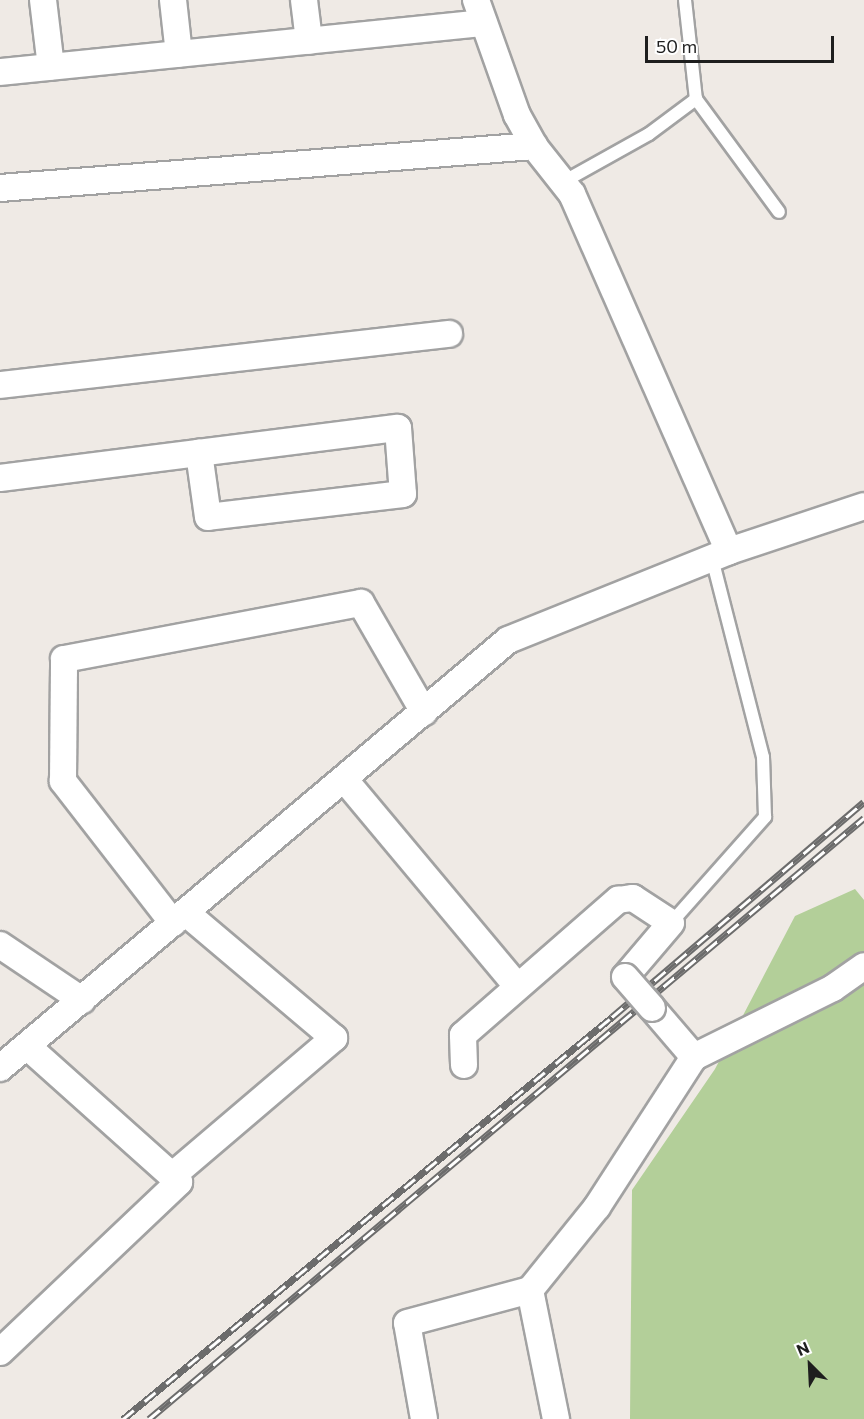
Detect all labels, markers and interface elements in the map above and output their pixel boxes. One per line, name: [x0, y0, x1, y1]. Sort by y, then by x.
scale bar: [648, 24, 837, 62]
text: 50 m: [656, 35, 697, 57]
north arrow: [780, 1335, 840, 1395]
text: N: [793, 1337, 812, 1359]

